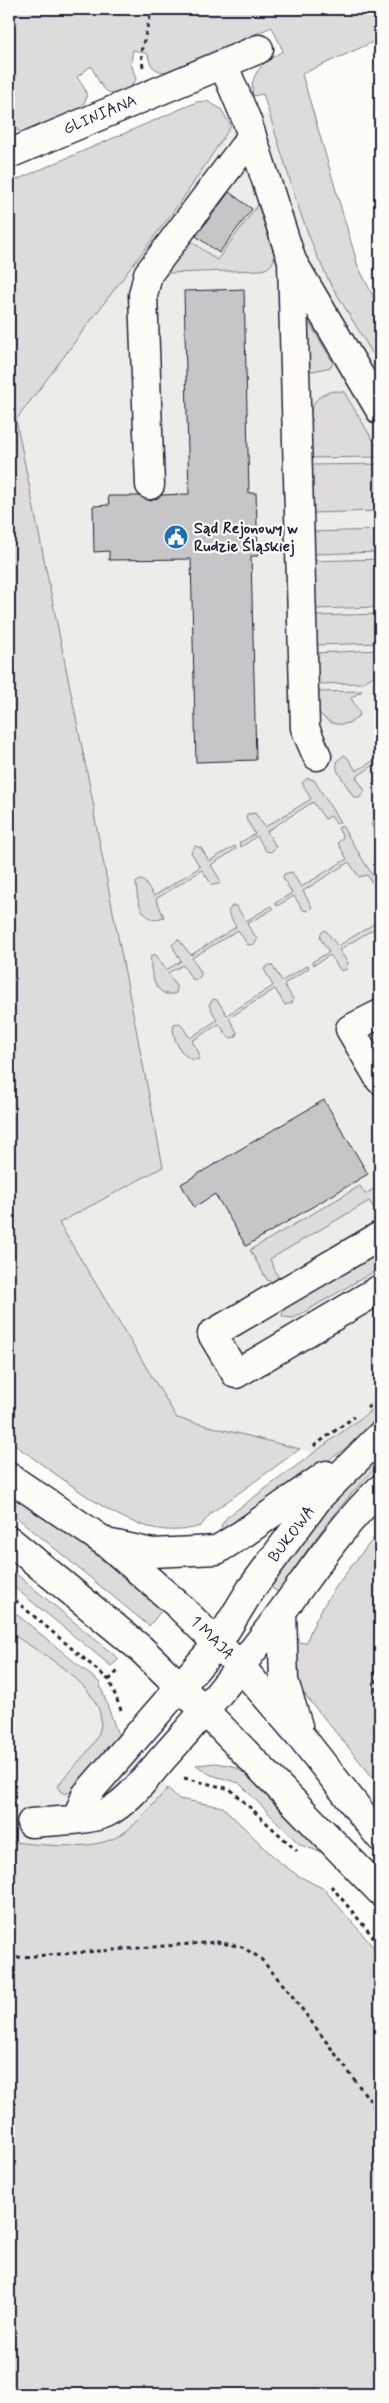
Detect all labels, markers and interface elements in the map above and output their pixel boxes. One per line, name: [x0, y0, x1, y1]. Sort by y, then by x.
street label: GLINIANA: [60, 90, 140, 140]
place label: Sąd Rejonowy w Rudzie Śląskiej: [194, 518, 298, 557]
public building icon: Sąd Rejonowy w Rudzie Śląskiej: [163, 524, 189, 550]
street label: BUKOWA: [264, 1501, 320, 1567]
street label: 1 MAJA: [185, 1611, 239, 1665]

